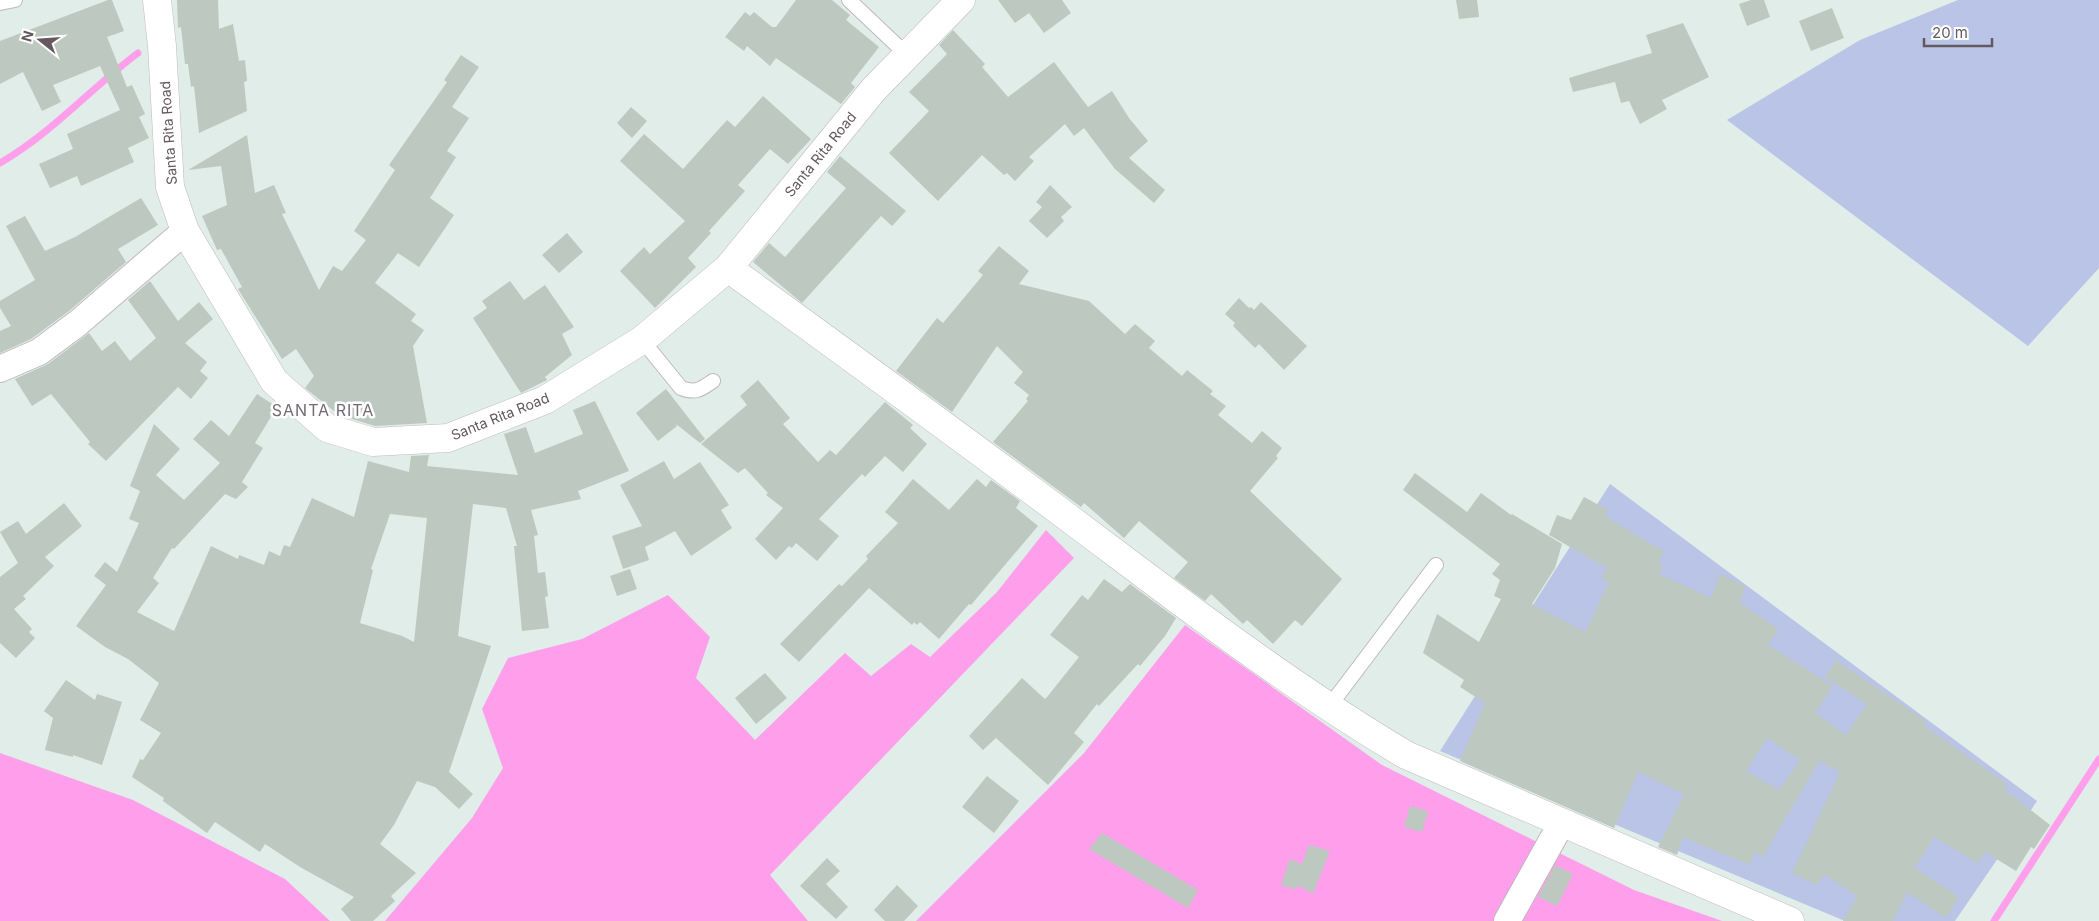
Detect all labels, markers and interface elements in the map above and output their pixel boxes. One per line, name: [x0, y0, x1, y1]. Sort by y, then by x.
north arrow: [15, 15, 65, 65]
scale bar: [1924, 15, 1992, 47]
text: 20 m: [1932, 23, 1968, 42]
text: N: [17, 28, 37, 44]
street label: Santa Rita Road: [156, 80, 180, 186]
street label: Santa Rita Road: [781, 108, 859, 200]
street label: Santa Rita Road: [449, 389, 551, 443]
district label: SANTA RITA: [272, 400, 374, 420]

